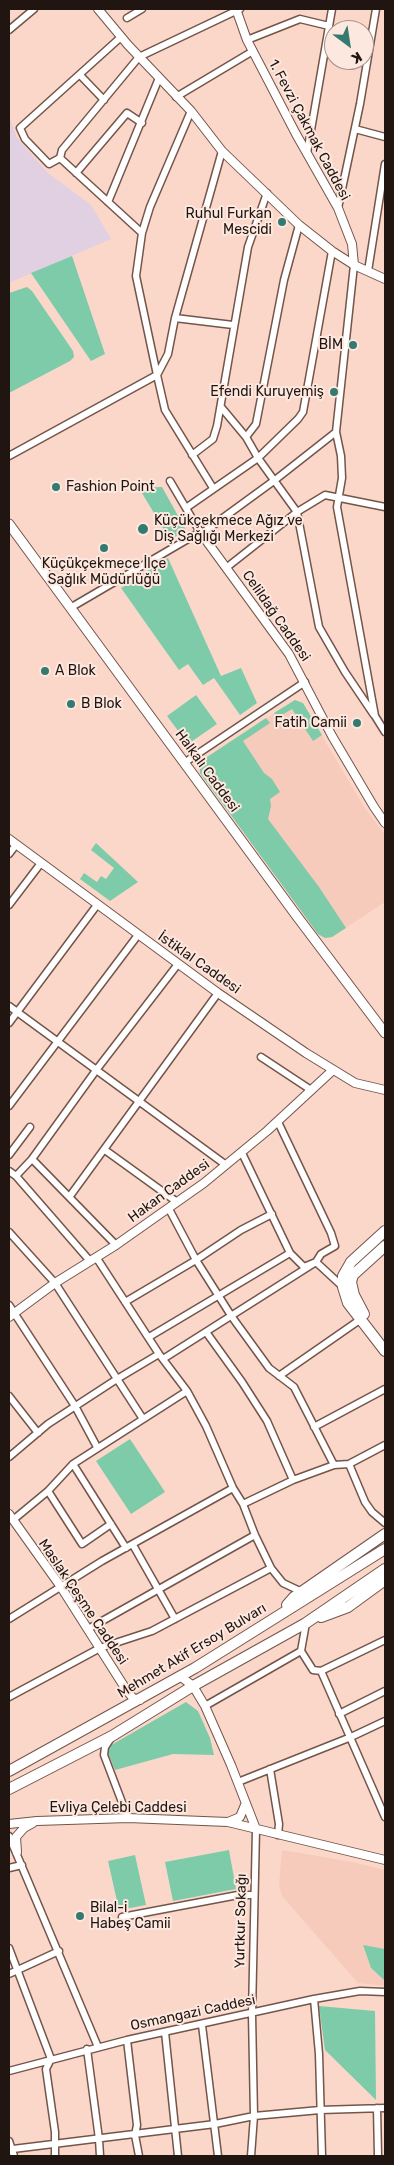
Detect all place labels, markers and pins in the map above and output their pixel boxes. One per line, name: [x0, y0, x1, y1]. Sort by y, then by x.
place label: Ruhul Furkan Mescidi: [186, 206, 272, 238]
marker: Ruhul Furkan Mescidi: [276, 216, 288, 228]
place label: BİM: [319, 337, 343, 353]
marker: BİM: [347, 339, 359, 351]
place label: Efendi Kuruyemiş: [210, 384, 324, 400]
marker: Efendi Kuruyemiş: [328, 386, 340, 398]
place label: Fashion Point: [66, 479, 155, 495]
marker: Fashion Point: [50, 481, 62, 493]
place label: Küçükçekmece Ağız ve Diş Sağlığı Merkezi: [154, 513, 303, 546]
marker: Küçükçekmece Ağız ve Diş Sağlığı Merkezi: [136, 522, 150, 536]
marker: Küçükçekmece İlçe Sağlık Müdürlüğü: [98, 542, 110, 554]
place label: Küçükçekmece İlçe Sağlık Müdürlüğü: [42, 556, 166, 588]
place label: A Blok: [55, 663, 96, 679]
marker: A Blok: [39, 665, 51, 677]
place label: B Blok: [81, 696, 122, 712]
marker: B Blok: [65, 698, 77, 710]
place label: Fatih Camii: [274, 715, 347, 731]
marker: Fatih Camii: [351, 717, 363, 729]
place label: Bilal-i Habeş Camii: [90, 1900, 171, 1932]
marker: Bilal-i Habeş Camii: [74, 1910, 86, 1922]

